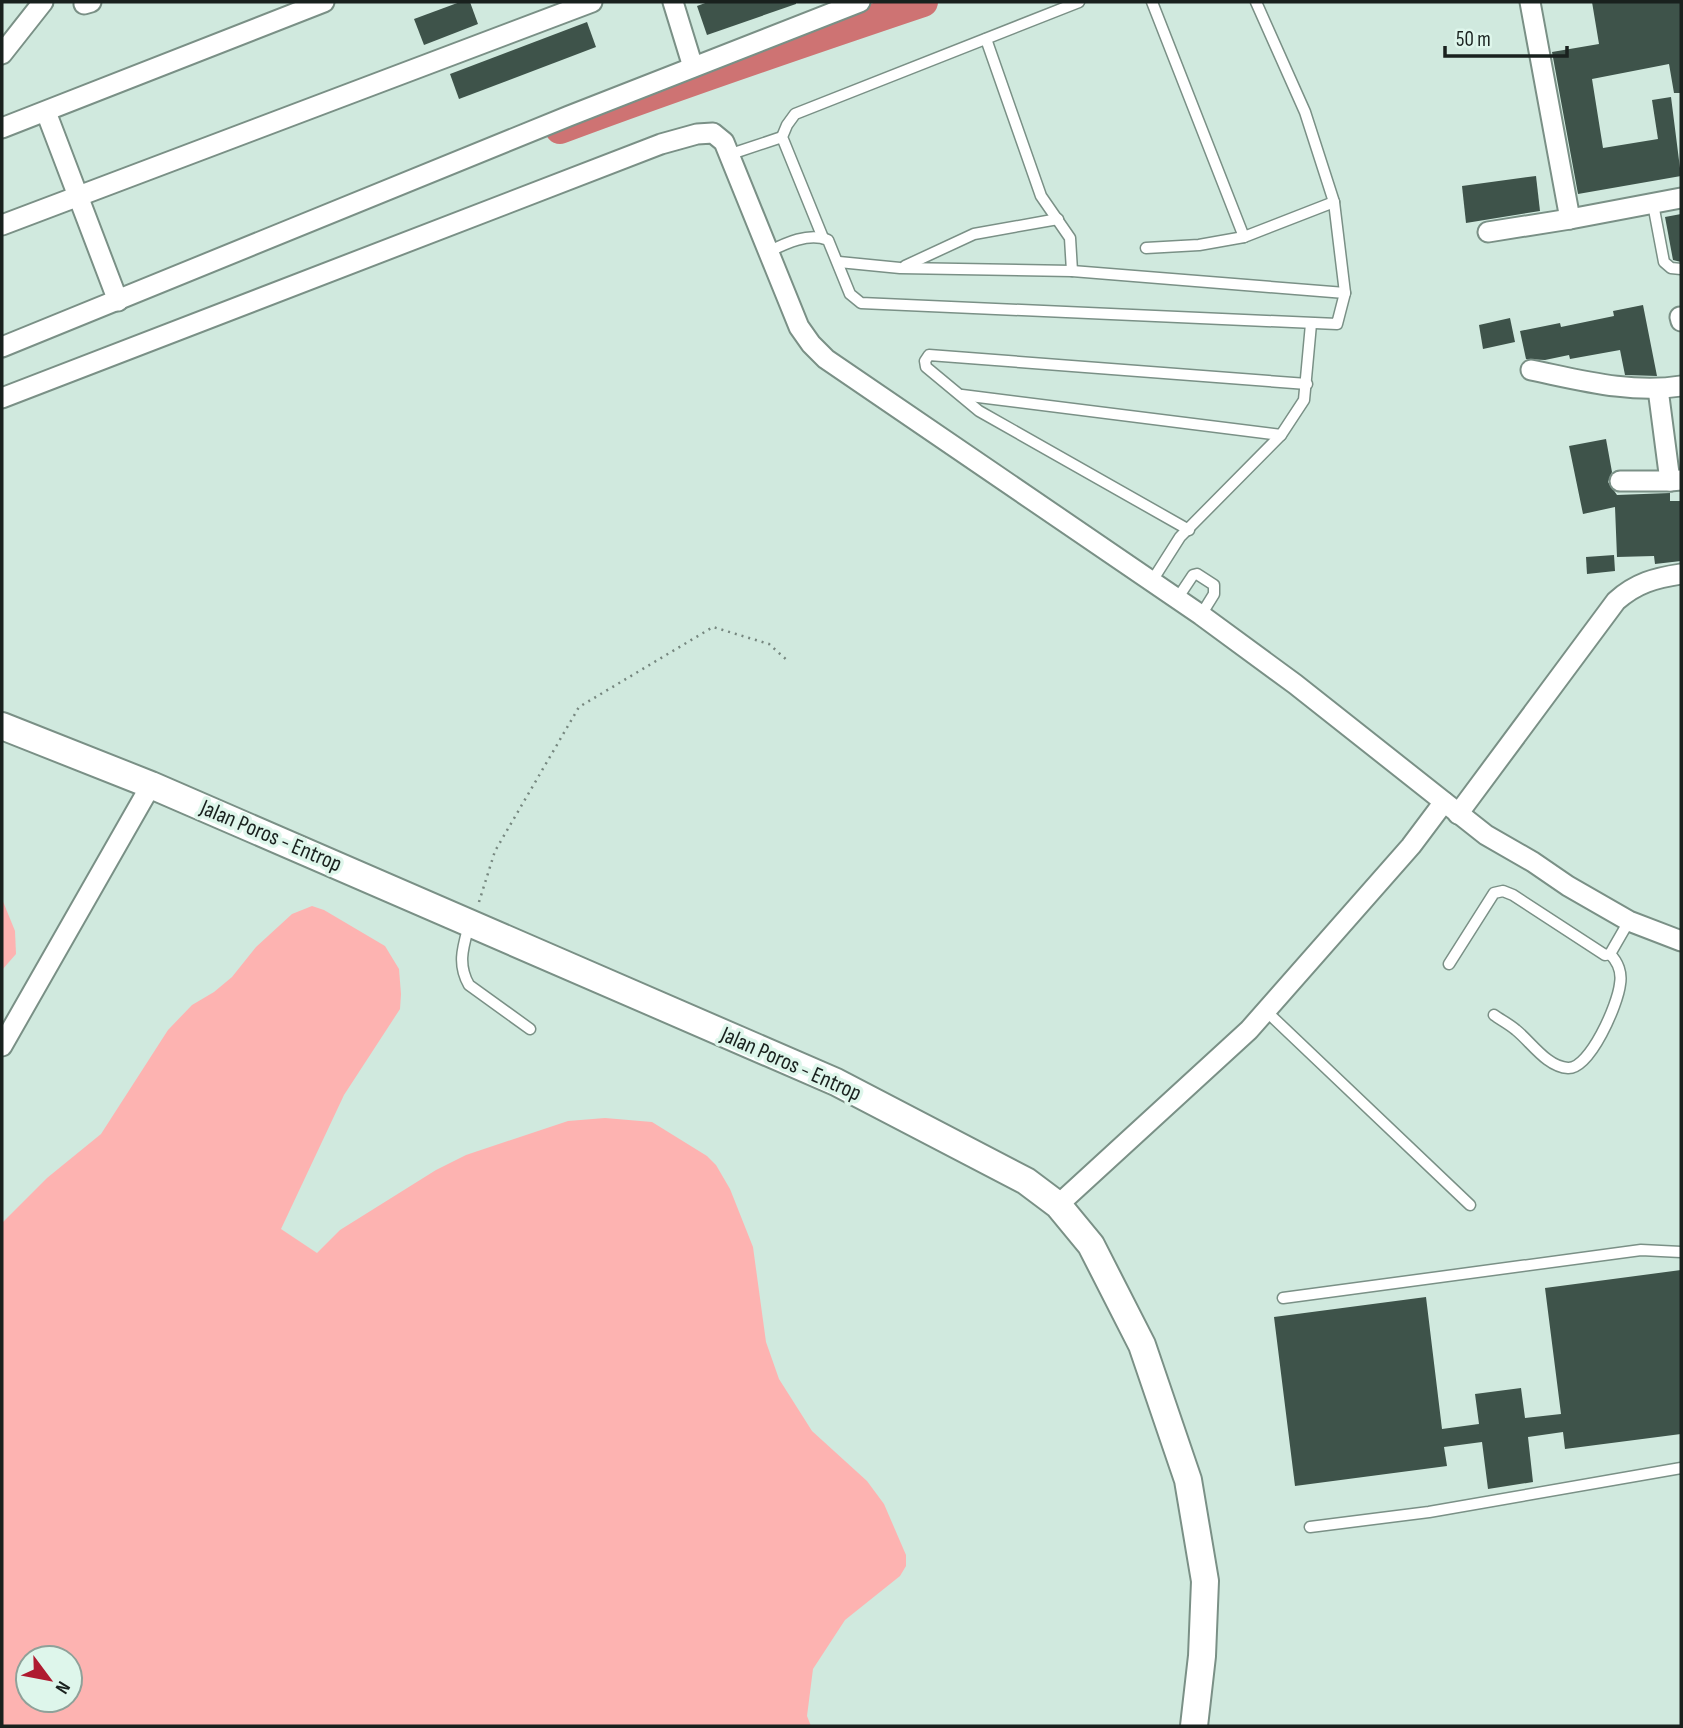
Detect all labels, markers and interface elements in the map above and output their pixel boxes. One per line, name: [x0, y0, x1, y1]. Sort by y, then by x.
scale bar: [1445, 14, 1568, 58]
text: 50 m: [1456, 27, 1491, 52]
street label: Jalan Poros - Entrop: [195, 793, 346, 878]
street label: Jalan Poros - Entrop: [715, 1020, 866, 1108]
north arrow: [14, 1644, 84, 1714]
text: N: [50, 1677, 75, 1698]

